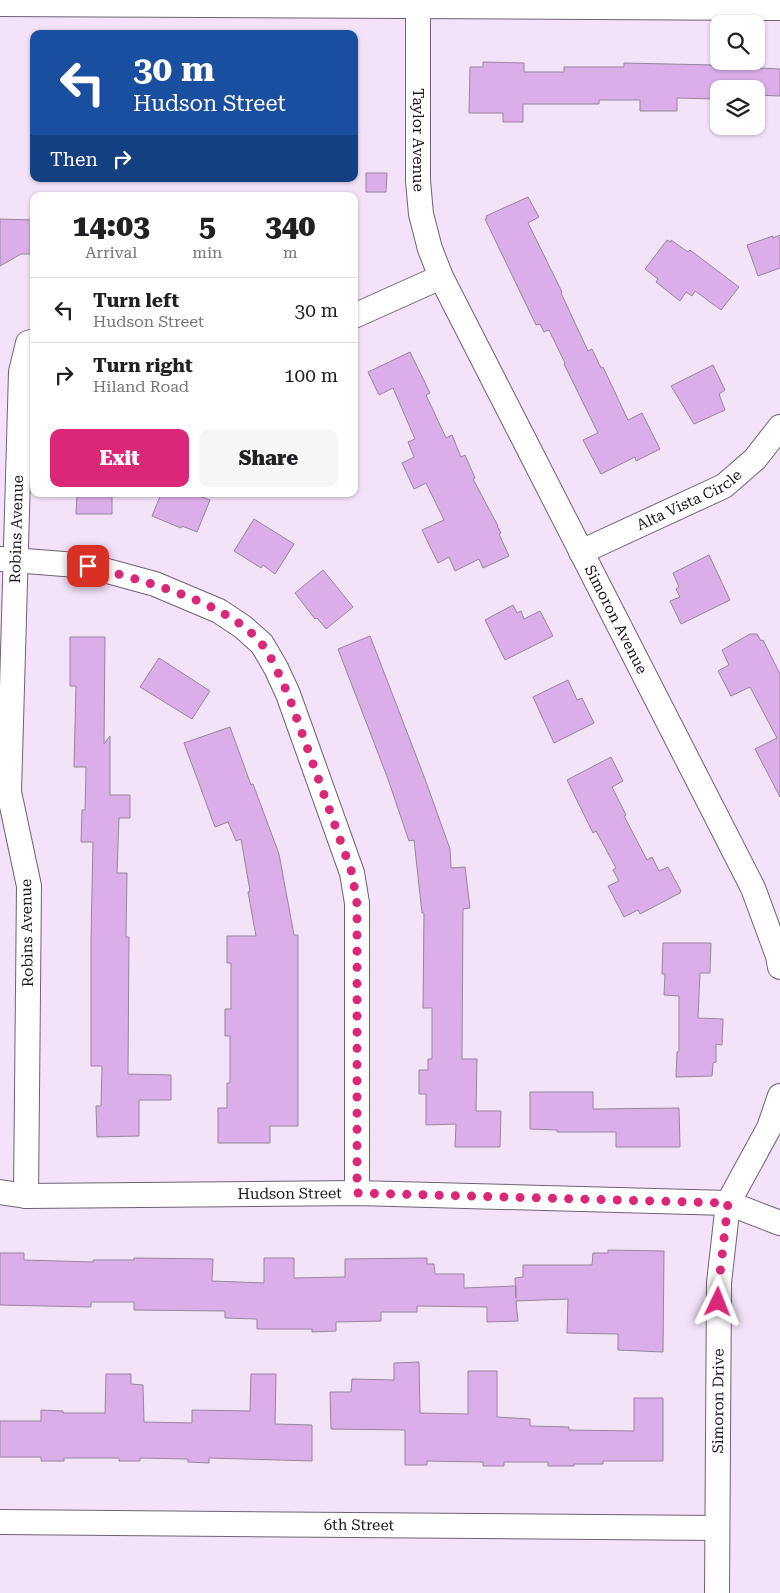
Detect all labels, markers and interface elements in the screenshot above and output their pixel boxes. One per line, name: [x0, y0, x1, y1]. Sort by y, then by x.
map controls: [710, 15, 765, 135]
button: search: [710, 15, 765, 70]
text: 30 m: [133, 49, 215, 90]
icon: left: [50, 50, 115, 115]
button: layers: [710, 80, 765, 135]
street label: Taylor Avenue: [409, 88, 428, 192]
text: Hudson Street: [133, 91, 286, 116]
icon: right: [108, 145, 136, 173]
text: Then: [50, 148, 98, 171]
text: 14:03: [73, 208, 150, 243]
text: 5: [199, 208, 216, 243]
text: 340: [265, 208, 315, 243]
text: Arrival: [85, 243, 137, 262]
text: min: [192, 243, 222, 262]
text: m: [283, 243, 297, 262]
text: Turn left: [93, 289, 179, 312]
icon: left: [50, 296, 78, 324]
text: 30 m: [295, 299, 338, 322]
text: Hudson Street: [93, 312, 204, 331]
text: Turn right: [93, 354, 193, 377]
icon: right: [50, 361, 78, 389]
text: 100 m: [284, 364, 338, 387]
text: Hiland Road: [93, 377, 189, 396]
button: Exit: [50, 429, 189, 487]
button: Share: [199, 429, 338, 487]
street label: Alta Vista Circle: [634, 466, 745, 534]
street label: Robins Avenue: [6, 475, 27, 584]
pin: [67, 545, 109, 587]
icon: arrive: [74, 552, 102, 580]
street label: Simoron Avenue: [581, 562, 651, 677]
street label: Robins Avenue: [17, 879, 37, 987]
street label: Hudson Street: [237, 1184, 342, 1203]
position arrow: [691, 1275, 743, 1327]
street label: Simoron Drive: [709, 1348, 728, 1454]
street label: 6th Street: [324, 1516, 395, 1534]

